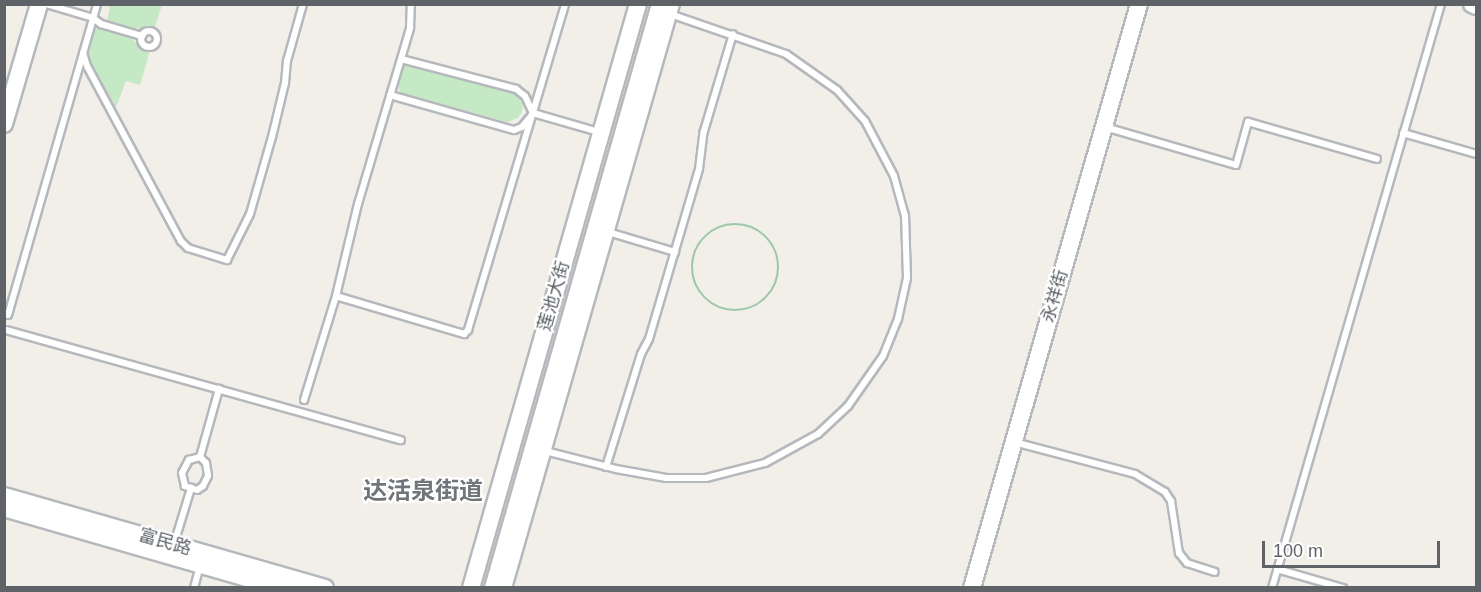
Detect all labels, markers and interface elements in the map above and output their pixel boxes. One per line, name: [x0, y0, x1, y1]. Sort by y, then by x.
street label: 莲池大街: [534, 258, 574, 334]
street label: 永祥街: [1037, 267, 1073, 325]
district label: 达活泉街道: [363, 477, 483, 505]
street label: 富民路: [136, 524, 194, 560]
scale bar: [1265, 529, 1444, 567]
text: 100 m: [1273, 541, 1323, 561]

